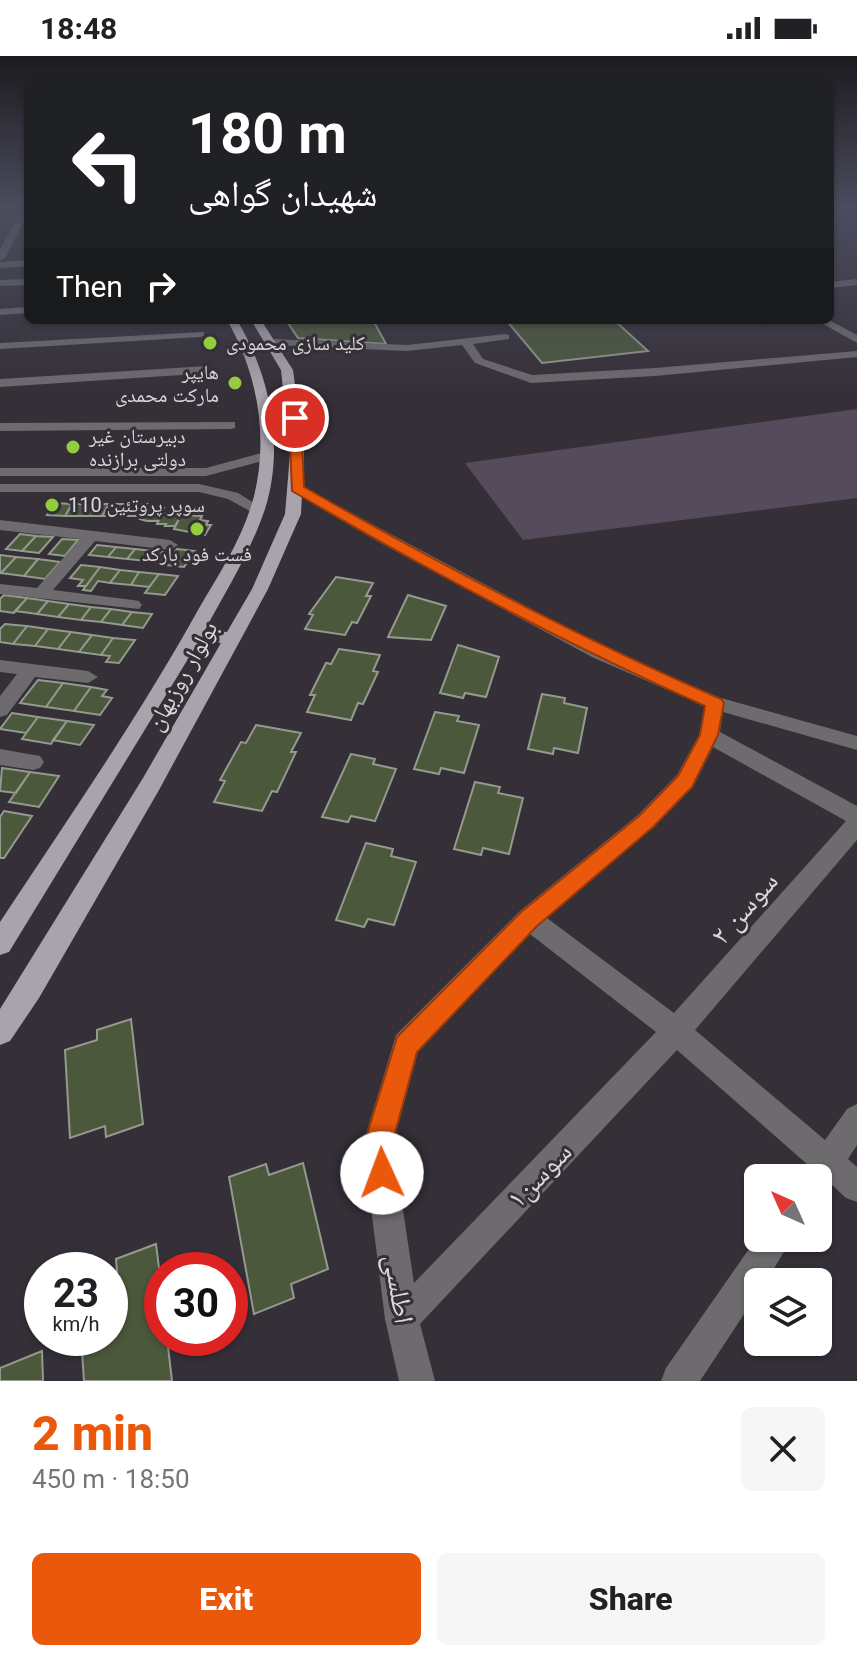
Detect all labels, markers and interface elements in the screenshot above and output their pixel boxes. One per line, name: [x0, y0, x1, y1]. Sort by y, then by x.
text: 18:48: [40, 11, 117, 46]
text: 180 m: [188, 101, 347, 167]
icon: left: [56, 112, 160, 216]
text: شهیدان گواهی: [188, 173, 377, 215]
icon: right: [139, 264, 183, 308]
text: Then: [56, 269, 123, 304]
place label: کلید سازی محمودی: [226, 331, 365, 355]
marker: کلید سازی محمودی: [201, 334, 219, 352]
place label: هایپر مارکت محمدی: [115, 360, 219, 407]
marker: هایپر مارکت محمدی: [226, 374, 244, 392]
pin: [261, 384, 329, 452]
icon: arrive: [273, 396, 317, 440]
place label: دبیرستان غیر دولتی برازنده: [88, 424, 186, 471]
marker: دبیرستان غیر دولتی برازنده: [64, 438, 82, 456]
place label: سوپر پروتئین 110: [68, 493, 205, 517]
marker: سوپر پروتئین 110: [43, 496, 61, 514]
marker: فست فود بارکد: [188, 520, 206, 538]
place label: فست فود بارکد: [142, 542, 252, 566]
street label: بولوار روزبهان: [140, 616, 224, 736]
street label: سوسن ۲: [703, 865, 785, 952]
position arrow: [340, 1131, 424, 1215]
street label: سوسن۱: [500, 1135, 579, 1216]
north arrow: [744, 1164, 832, 1252]
map controls: [744, 1164, 832, 1356]
speed limit sign: 30: [144, 1252, 248, 1356]
street label: اطلسی: [376, 1252, 421, 1326]
button: layers: [744, 1268, 832, 1356]
text: 23: [53, 1270, 99, 1317]
text: km/h: [53, 1312, 99, 1336]
text: 2 min: [32, 1405, 153, 1462]
button: close: [741, 1407, 825, 1491]
text: 450 m · 18:50: [32, 1464, 190, 1494]
button: Exit: [32, 1553, 421, 1645]
button: Share: [437, 1553, 825, 1645]

